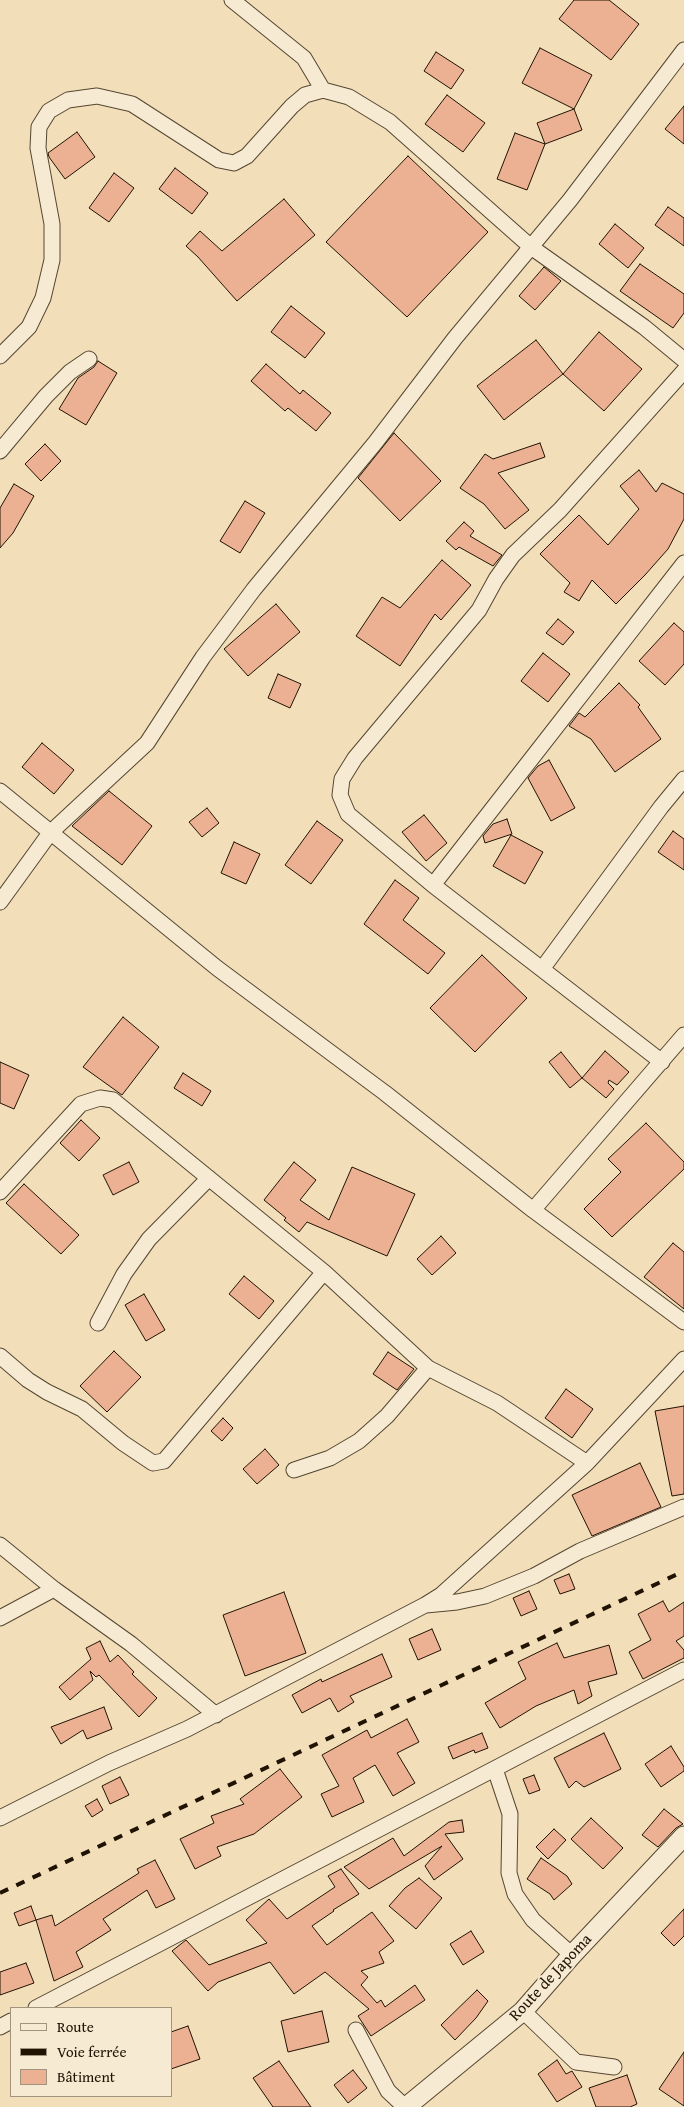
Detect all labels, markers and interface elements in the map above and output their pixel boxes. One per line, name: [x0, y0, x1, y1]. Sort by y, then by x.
street label: Route de Japoma: [506, 1930, 596, 2026]
legend: [10, 2007, 172, 2097]
text: Route: [57, 2016, 94, 2037]
text: Voie ferrée: [57, 2041, 126, 2062]
text: Bâtiment: [57, 2066, 115, 2087]

